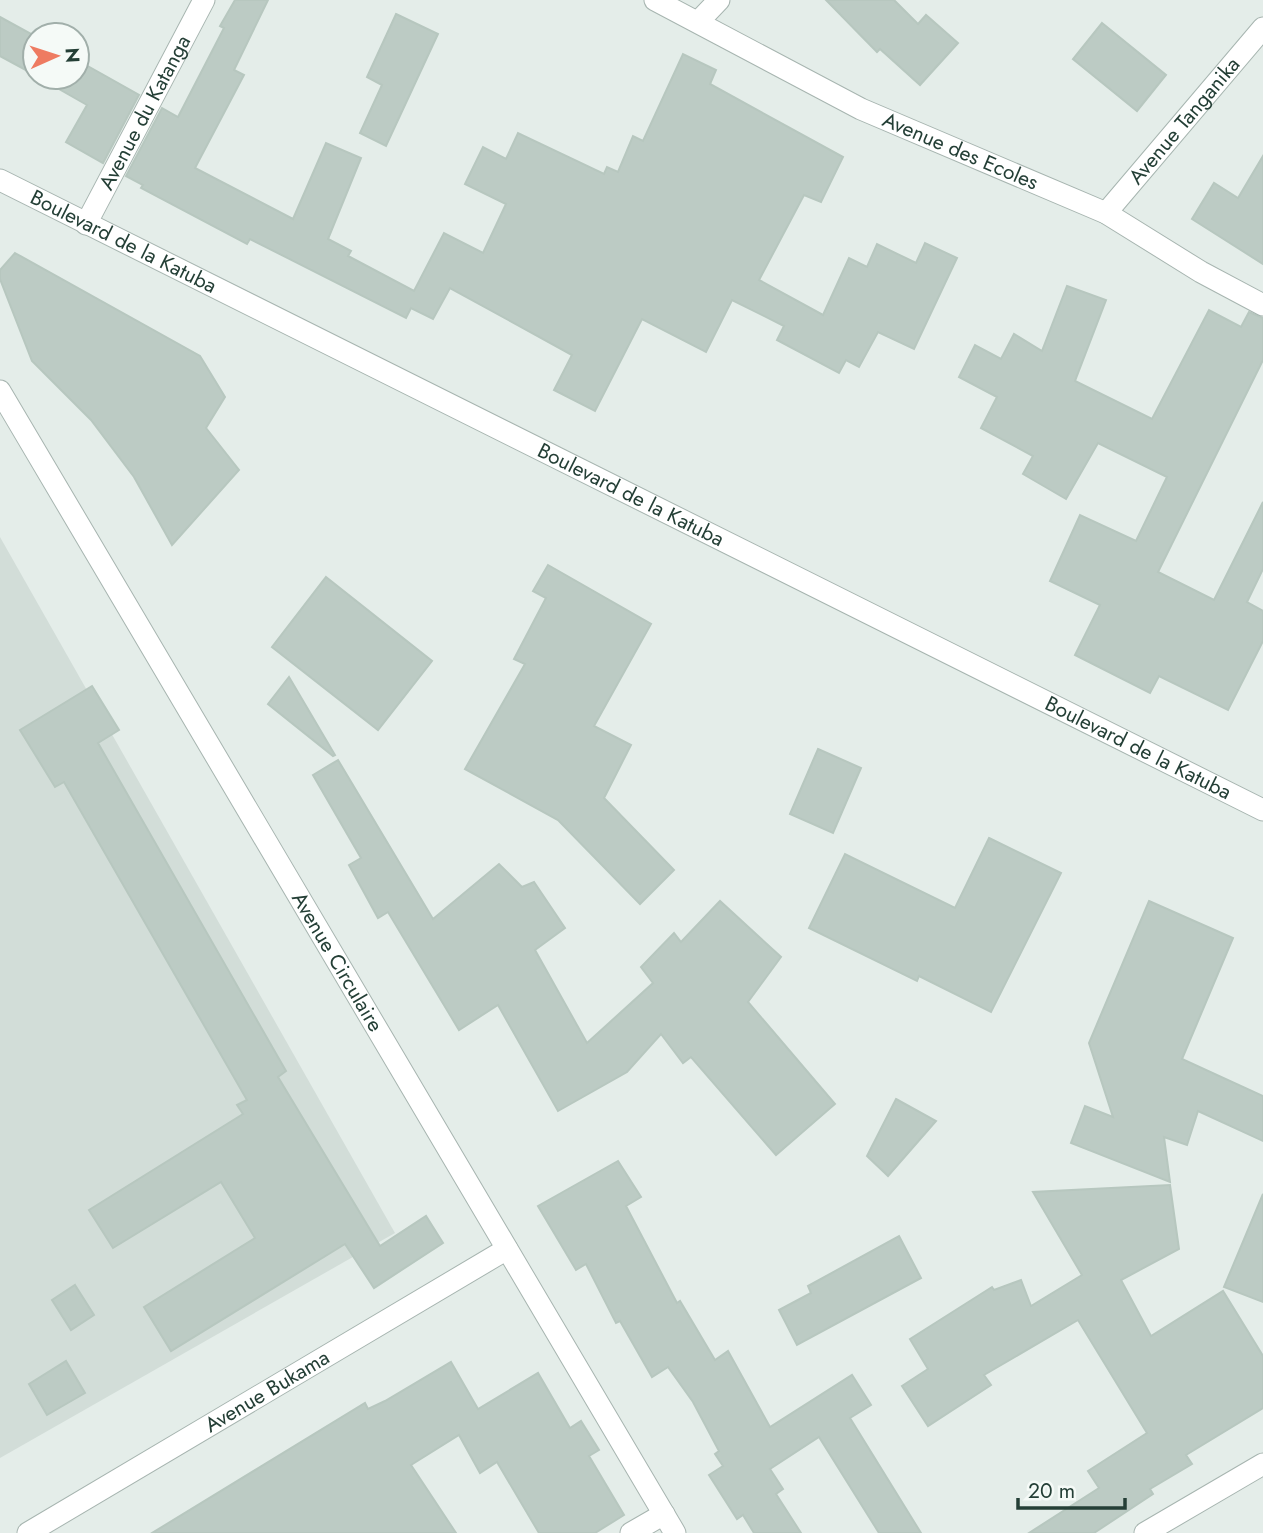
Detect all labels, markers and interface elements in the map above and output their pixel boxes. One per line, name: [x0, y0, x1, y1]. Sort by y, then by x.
north arrow: [21, 21, 91, 91]
street label: Avenue du Katanga: [92, 30, 198, 195]
text: N: [59, 47, 86, 63]
street label: Avenue Tanganika: [1122, 51, 1247, 191]
street label: Avenue des Ecoles: [878, 105, 1043, 198]
street label: Boulevard de la Katuba: [25, 182, 222, 301]
street label: Boulevard de la Katuba: [532, 436, 729, 554]
street label: Boulevard de la Katuba: [1040, 689, 1237, 807]
street label: Avenue Circulaire: [284, 886, 390, 1037]
street label: Avenue Bukama: [199, 1343, 335, 1440]
scale bar: [1018, 1466, 1125, 1510]
text: 20 m: [1028, 1476, 1075, 1506]

